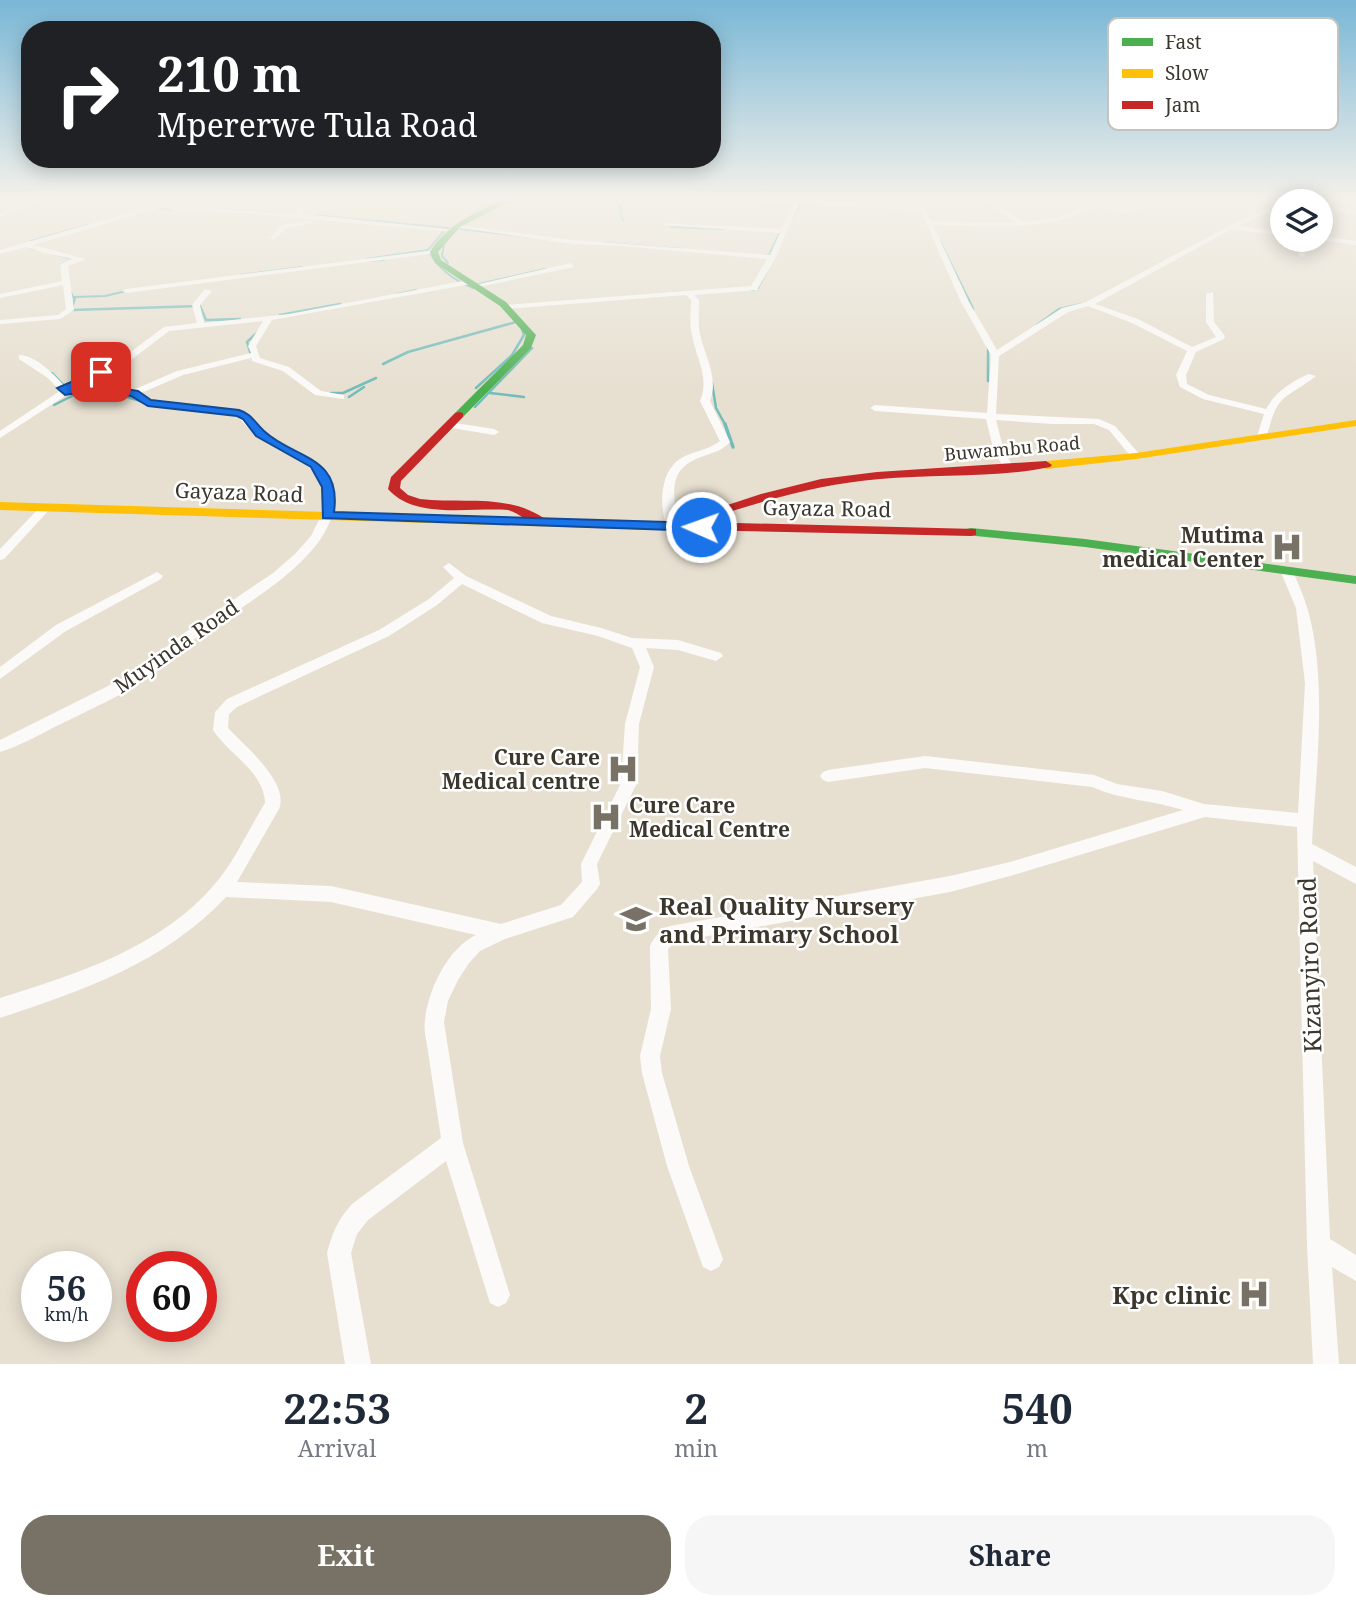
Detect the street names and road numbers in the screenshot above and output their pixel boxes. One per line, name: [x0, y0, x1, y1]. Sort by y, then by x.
street label: Buwambu Road: [943, 430, 1081, 466]
street label: Gayaza Road: [174, 476, 304, 508]
street label: Gayaza Road: [762, 493, 892, 523]
street label: Muyinda Road: [108, 593, 244, 699]
street label: Kizanyiro Road: [1289, 876, 1329, 1053]

